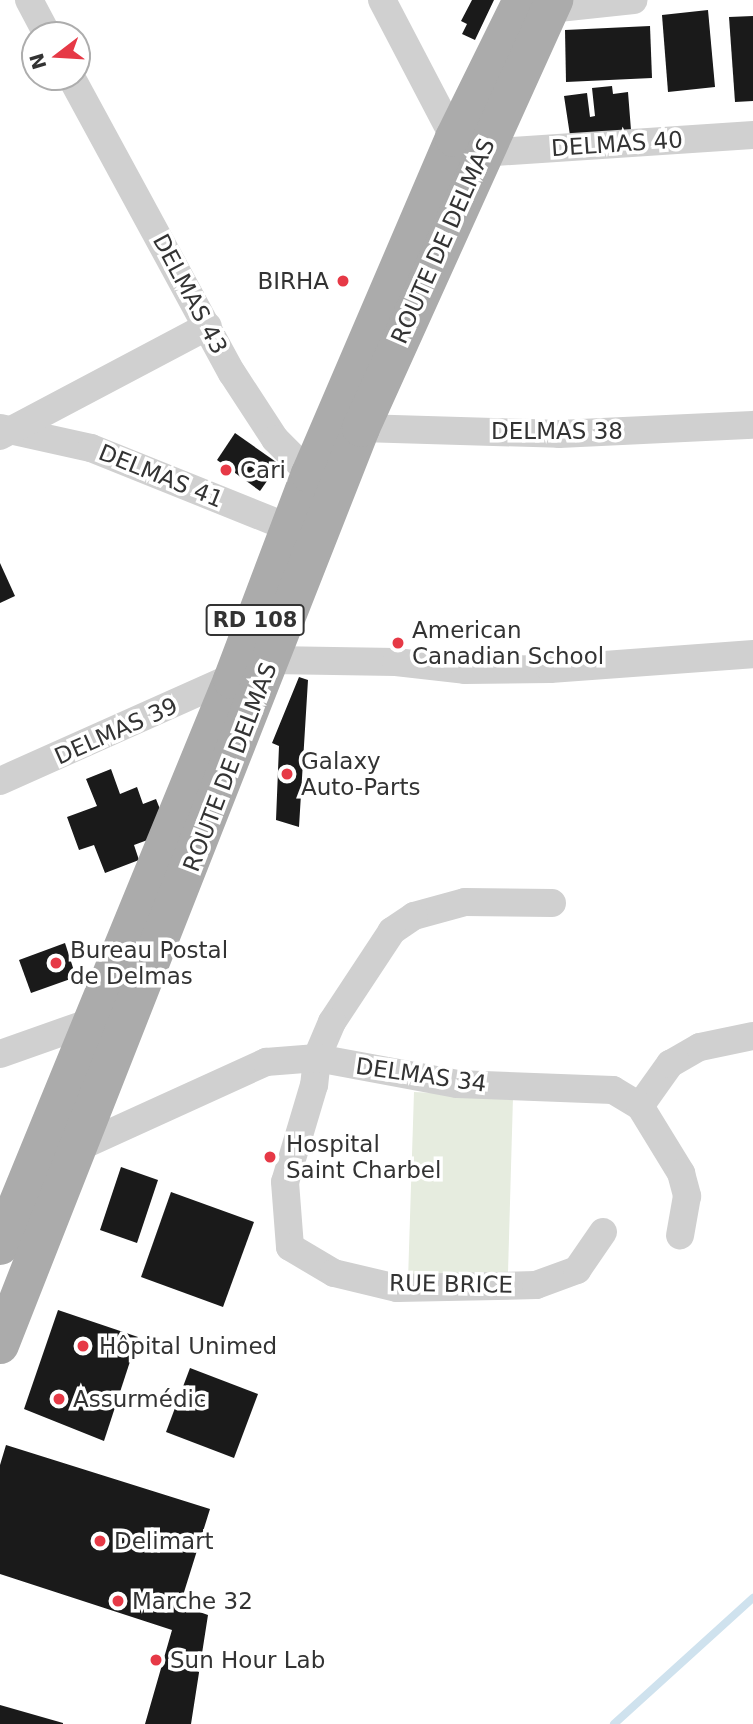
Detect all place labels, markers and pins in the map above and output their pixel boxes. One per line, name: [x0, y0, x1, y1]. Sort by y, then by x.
place label: BIRHA: [257, 267, 329, 295]
marker: BIRHA: [335, 273, 351, 289]
place label: Cari: [240, 456, 286, 484]
marker: Cari: [218, 462, 234, 478]
place label: American Canadian School: [412, 616, 604, 670]
marker: American Canadian School: [390, 635, 406, 651]
place label: Galaxy Auto-Parts: [301, 747, 421, 801]
marker: Galaxy Auto-Parts: [279, 766, 295, 782]
place label: Bureau Postal de Delmas: [70, 936, 228, 990]
marker: Bureau Postal de Delmas: [48, 955, 64, 971]
place label: Hospital Saint Charbel: [286, 1130, 441, 1184]
marker: Hospital Saint Charbel: [260, 1147, 280, 1167]
place label: Hôpital Unimed: [99, 1332, 277, 1360]
marker: Hôpital Unimed: [73, 1336, 93, 1356]
place label: Assurmédic: [73, 1385, 207, 1413]
marker: Assurmédic: [51, 1391, 67, 1407]
place label: Delimart: [114, 1527, 214, 1555]
marker: Delimart: [92, 1533, 108, 1549]
place label: Marche 32: [132, 1587, 253, 1615]
marker: Marche 32: [110, 1593, 126, 1609]
place label: Sun Hour Lab: [170, 1646, 325, 1674]
marker: Sun Hour Lab: [148, 1652, 164, 1668]

